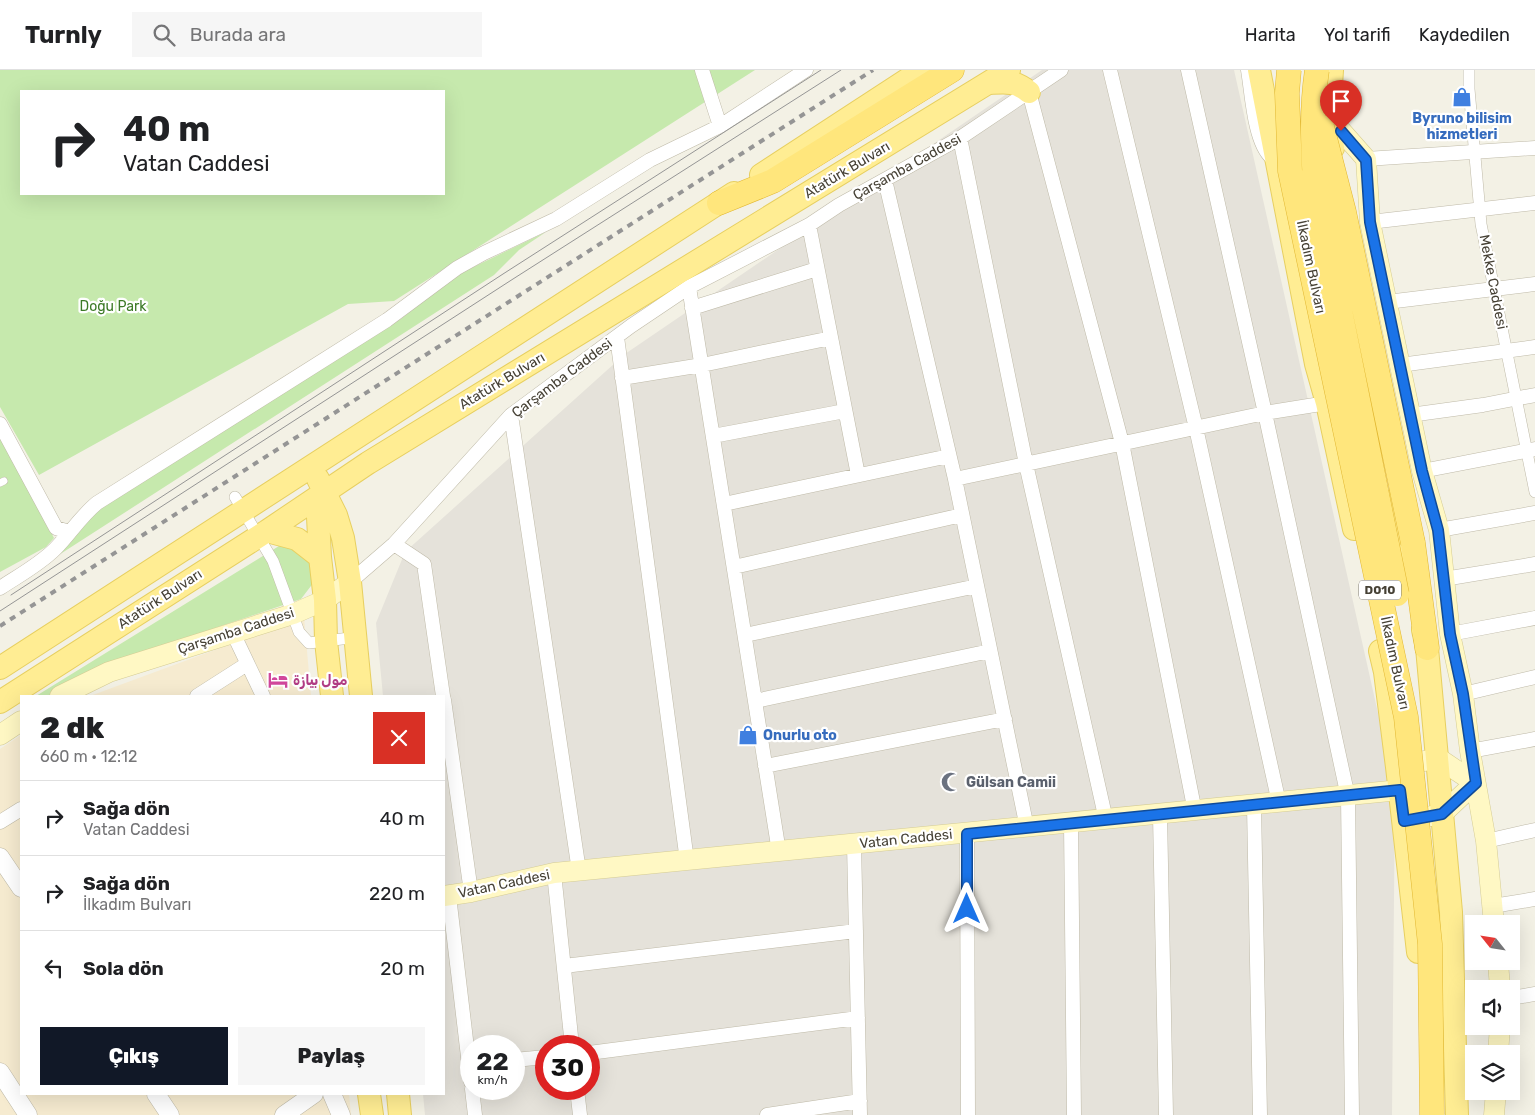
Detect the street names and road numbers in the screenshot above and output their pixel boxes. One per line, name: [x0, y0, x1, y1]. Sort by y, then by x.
street label: Çarşamba Caddesi: [850, 130, 964, 204]
street label: Atatürk Bulvarı: [801, 138, 893, 202]
street label: İlkadım Bulvarı: [1293, 219, 1329, 315]
street label: Mekke Caddesi: [1475, 233, 1511, 331]
street label: Çarşamba Caddesi: [508, 335, 616, 421]
street label: Atatürk Bulvarı: [456, 349, 548, 413]
street label: Atatürk Bulvarı: [115, 565, 205, 633]
road number: D010: [1359, 580, 1401, 600]
street label: Çarşamba Caddesi: [176, 604, 296, 658]
street label: İlkadım Bulvarı: [1377, 615, 1413, 711]
street label: Vatan Caddesi: [859, 826, 953, 852]
street label: Vatan Caddesi: [457, 866, 551, 902]

